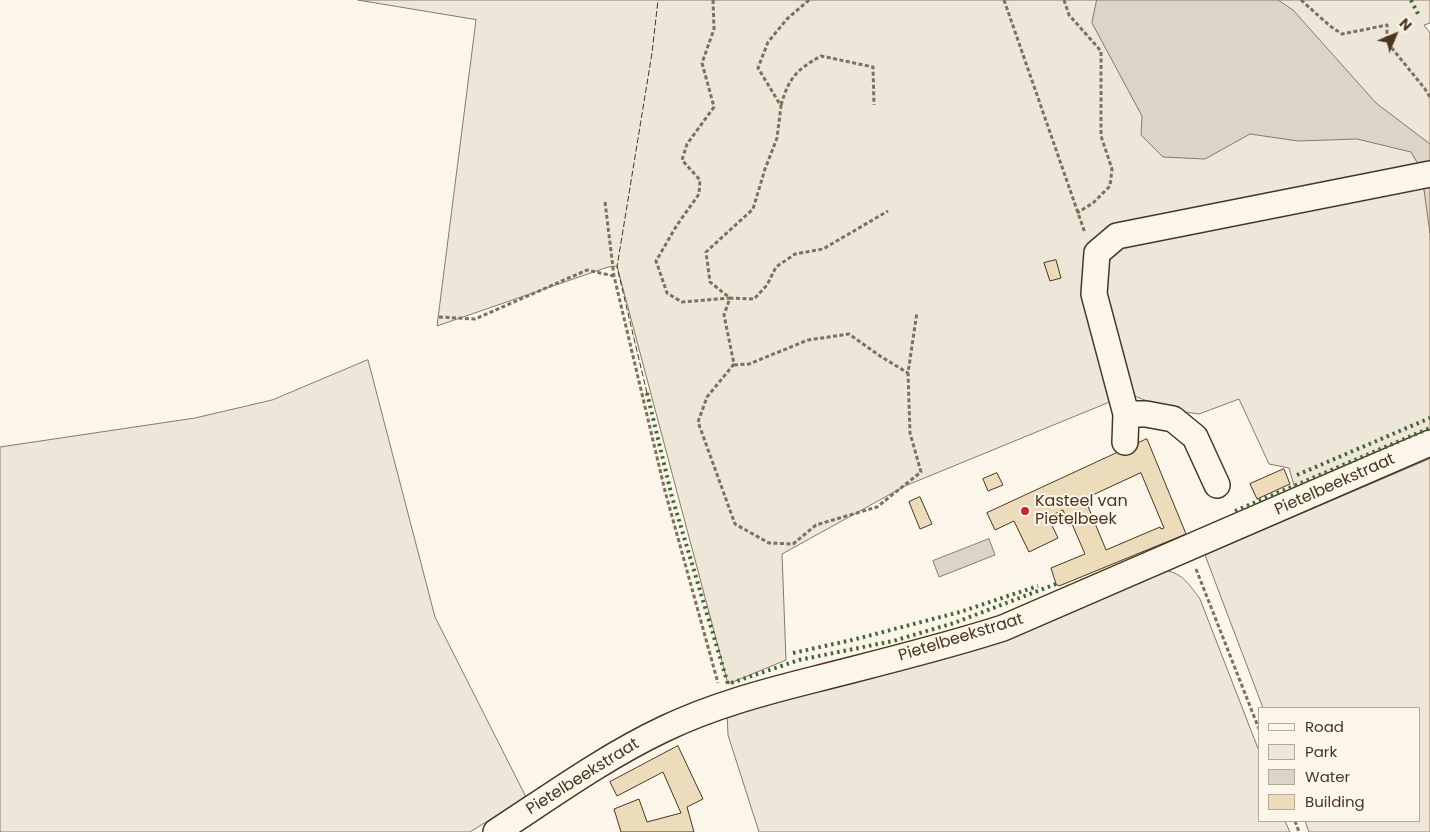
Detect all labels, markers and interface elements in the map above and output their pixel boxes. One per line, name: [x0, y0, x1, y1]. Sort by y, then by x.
north arrow: [1370, 10, 1420, 60]
text: N: [1395, 14, 1416, 35]
street label: Pietelbeekstraat: [1272, 450, 1398, 520]
place label: Kasteel van Pietelbeek: [1035, 492, 1128, 530]
marker: Kasteel van Pietelbeek: [1019, 505, 1031, 517]
street label: Pietelbeekstraat: [896, 610, 1026, 666]
legend: [1258, 707, 1420, 822]
text: Road: [1305, 716, 1344, 737]
street label: Pietelbeekstraat: [523, 735, 643, 819]
text: Park: [1305, 741, 1337, 762]
text: Water: [1305, 766, 1350, 787]
text: Building: [1305, 791, 1365, 812]

